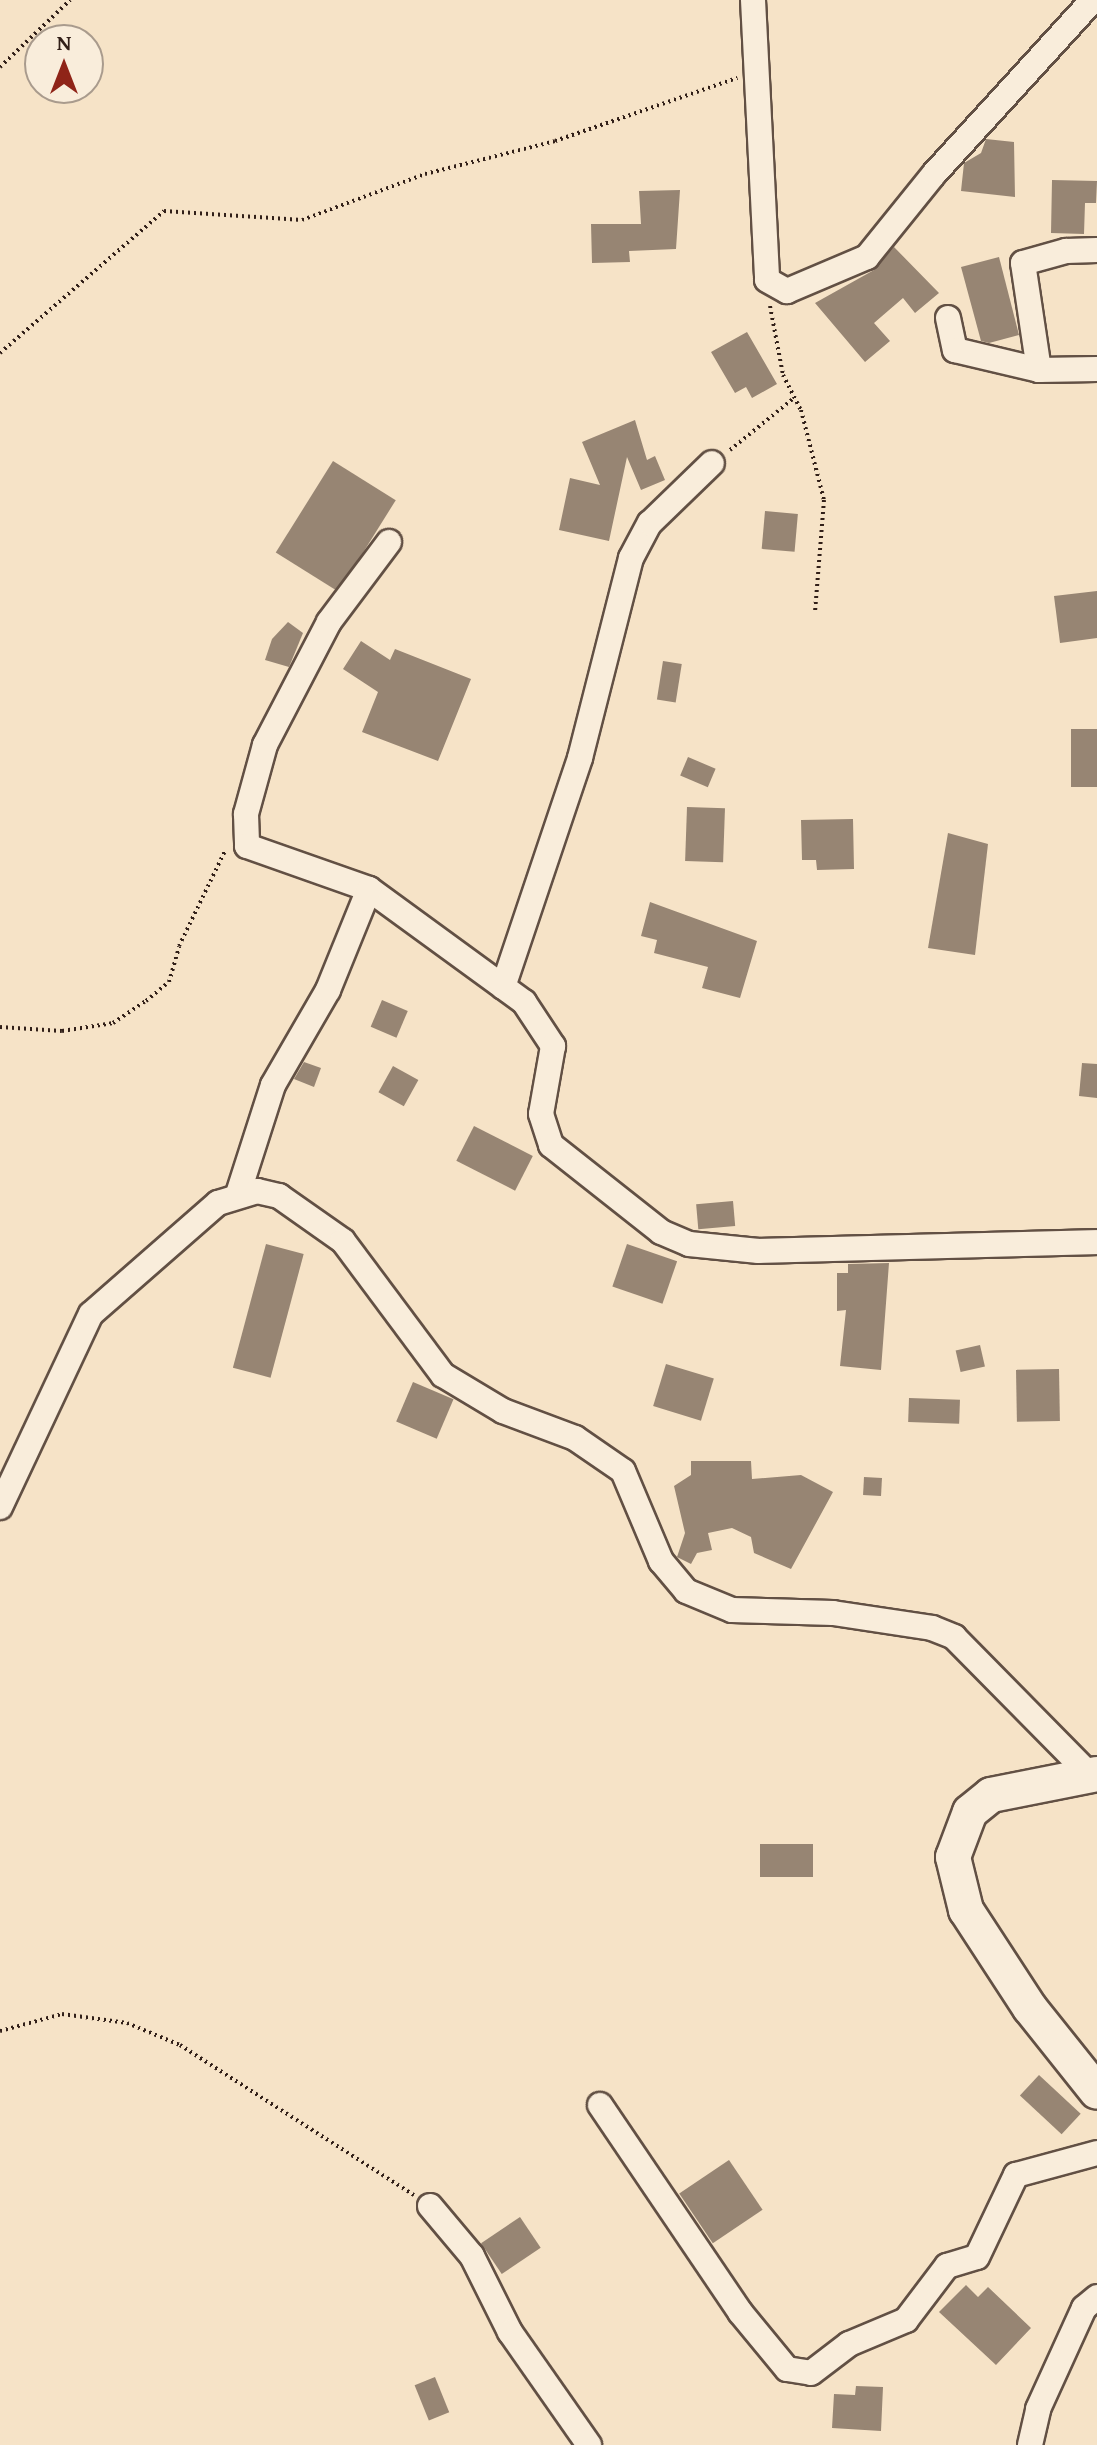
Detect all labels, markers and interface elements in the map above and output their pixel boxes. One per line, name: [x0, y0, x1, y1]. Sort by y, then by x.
north arrow: [24, 24, 104, 104]
text: N: [57, 26, 71, 58]

